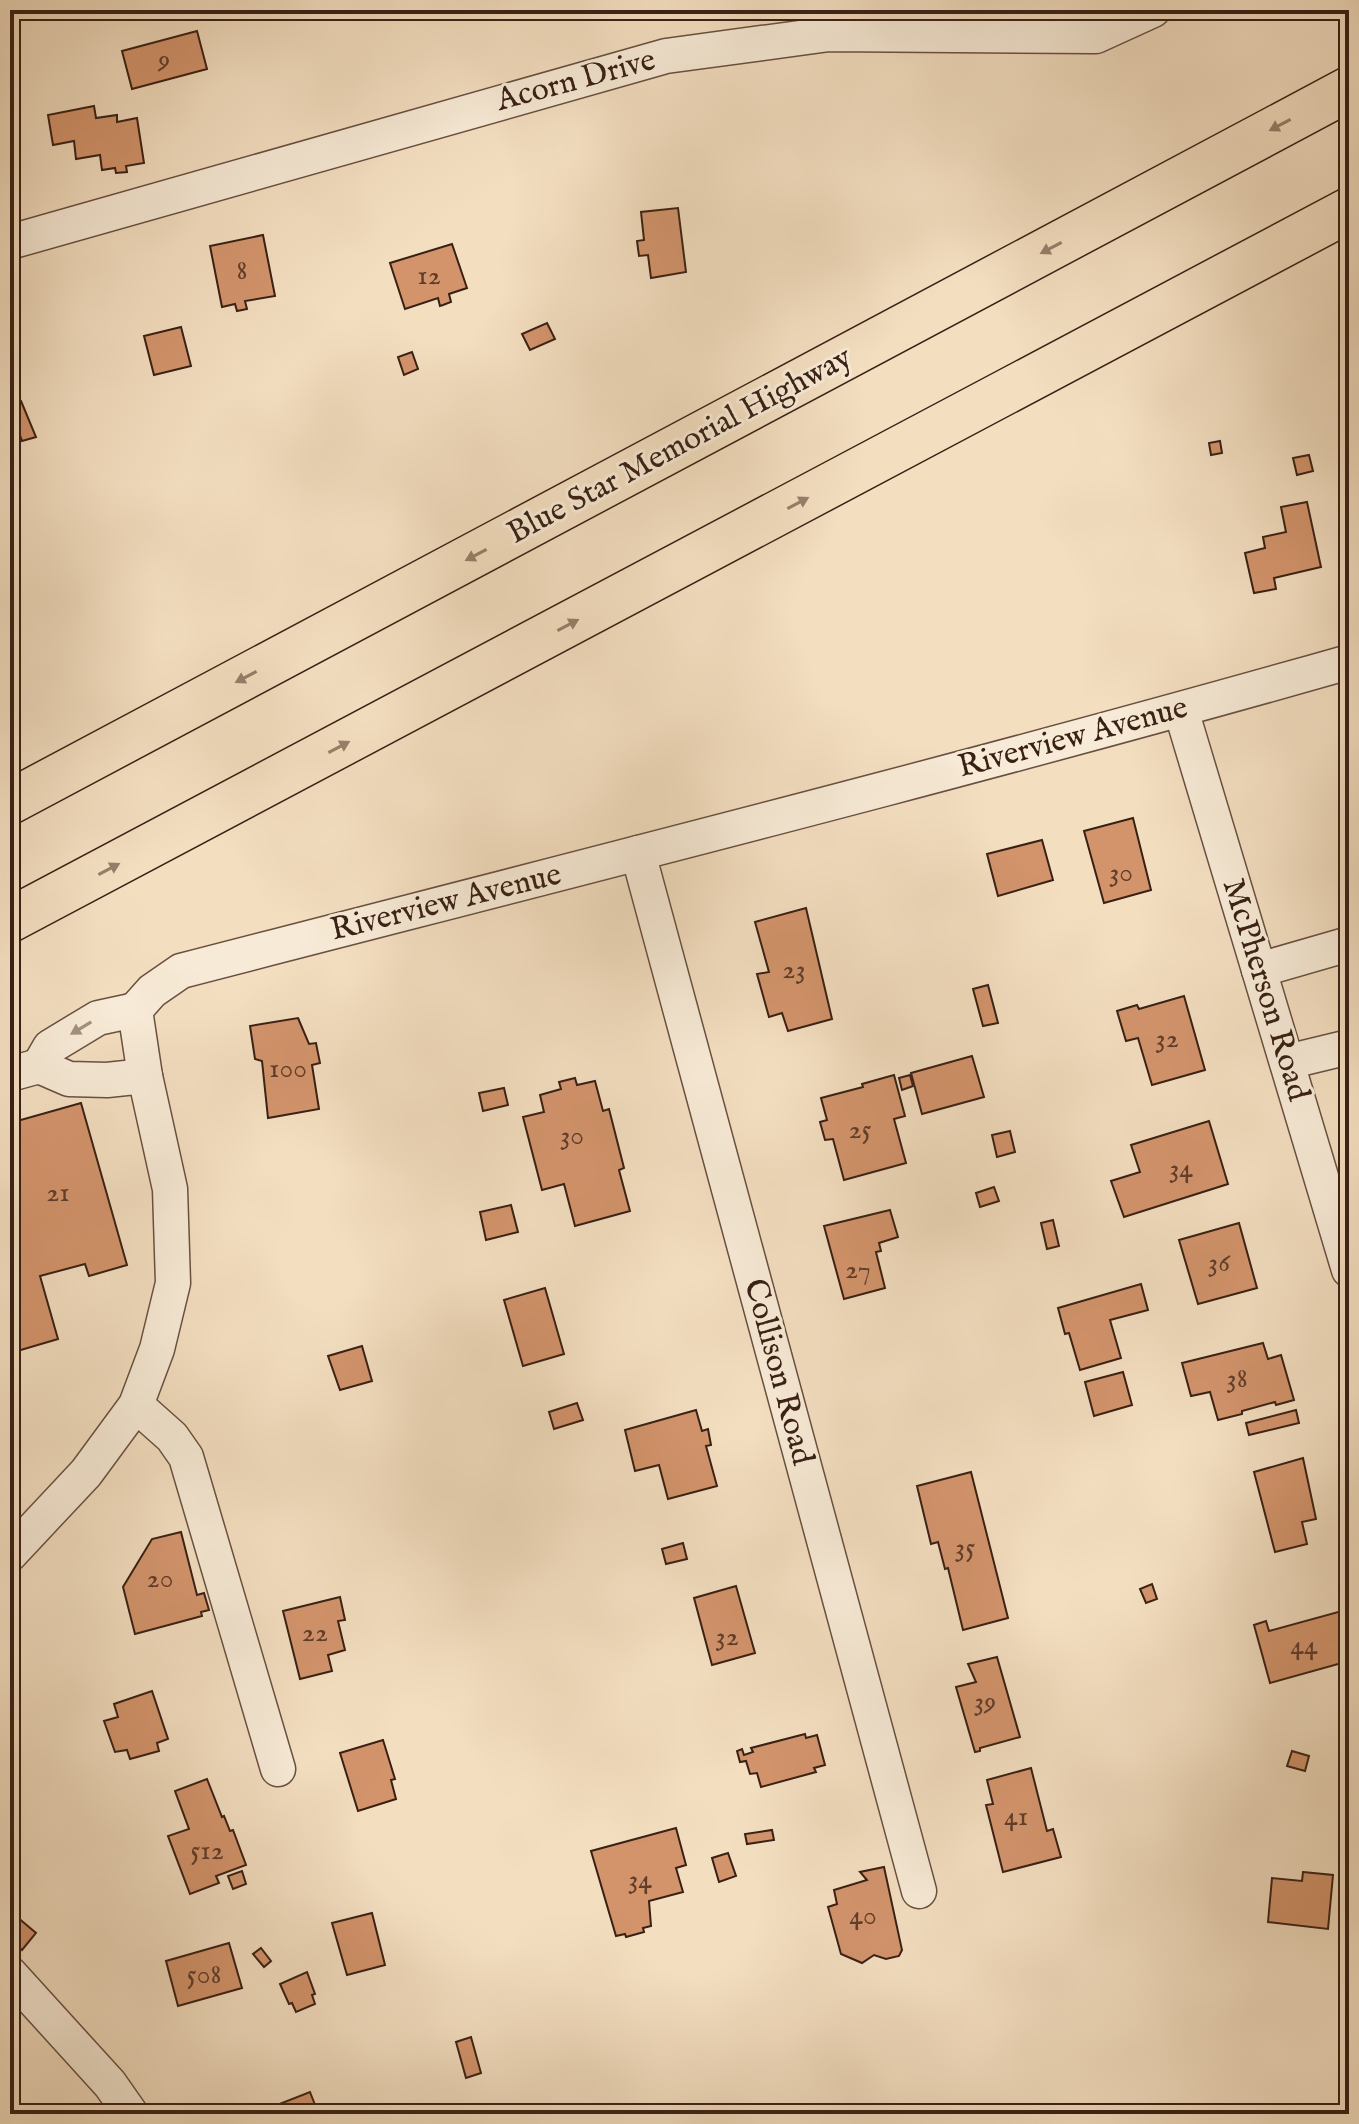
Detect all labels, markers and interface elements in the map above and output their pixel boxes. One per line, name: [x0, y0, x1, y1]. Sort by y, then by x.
street label: Acorn Drive: [491, 40, 660, 122]
house number: 9: [157, 43, 170, 78]
one-way arrow: [1269, 119, 1292, 132]
one-way arrow: [1040, 241, 1062, 255]
house number: 8: [237, 254, 247, 289]
house number: 12: [417, 259, 441, 294]
street label: Blue Star Memorial Highway: [501, 338, 860, 554]
one-way arrow: [787, 496, 809, 510]
one-way arrow: [464, 549, 487, 562]
one-way arrow: [557, 618, 580, 632]
one-way arrow: [235, 671, 258, 684]
street label: Riverview Avenue: [954, 688, 1192, 788]
one-way arrow: [327, 740, 350, 753]
street label: Riverview Avenue: [326, 855, 566, 951]
house number: 30: [1109, 856, 1133, 891]
one-way arrow: [98, 862, 120, 876]
street label: McPherson Road: [1212, 874, 1319, 1107]
house number: 23: [782, 953, 806, 988]
one-way arrow: [70, 1021, 92, 1035]
house number: 32: [1155, 1022, 1179, 1057]
house number: 100: [269, 1052, 307, 1087]
house number: 25: [848, 1113, 872, 1148]
house number: 30: [560, 1119, 584, 1154]
house number: 34: [1169, 1152, 1193, 1187]
house number: 21: [46, 1176, 70, 1211]
house number: 36: [1208, 1246, 1231, 1281]
house number: 27: [845, 1253, 871, 1288]
street label: Collison Road: [734, 1275, 823, 1470]
house number: 38: [1226, 1362, 1248, 1397]
house number: 35: [955, 1531, 975, 1566]
house number: 20: [147, 1562, 173, 1597]
house number: 22: [302, 1616, 328, 1651]
house number: 32: [715, 1620, 739, 1655]
house number: 44: [1290, 1629, 1318, 1664]
house number: 39: [974, 1685, 996, 1720]
house number: 41: [1004, 1800, 1028, 1835]
house number: 512: [190, 1834, 224, 1869]
house number: 34: [628, 1863, 652, 1898]
house number: 40: [849, 1899, 877, 1934]
house number: 508: [187, 1958, 221, 1993]

